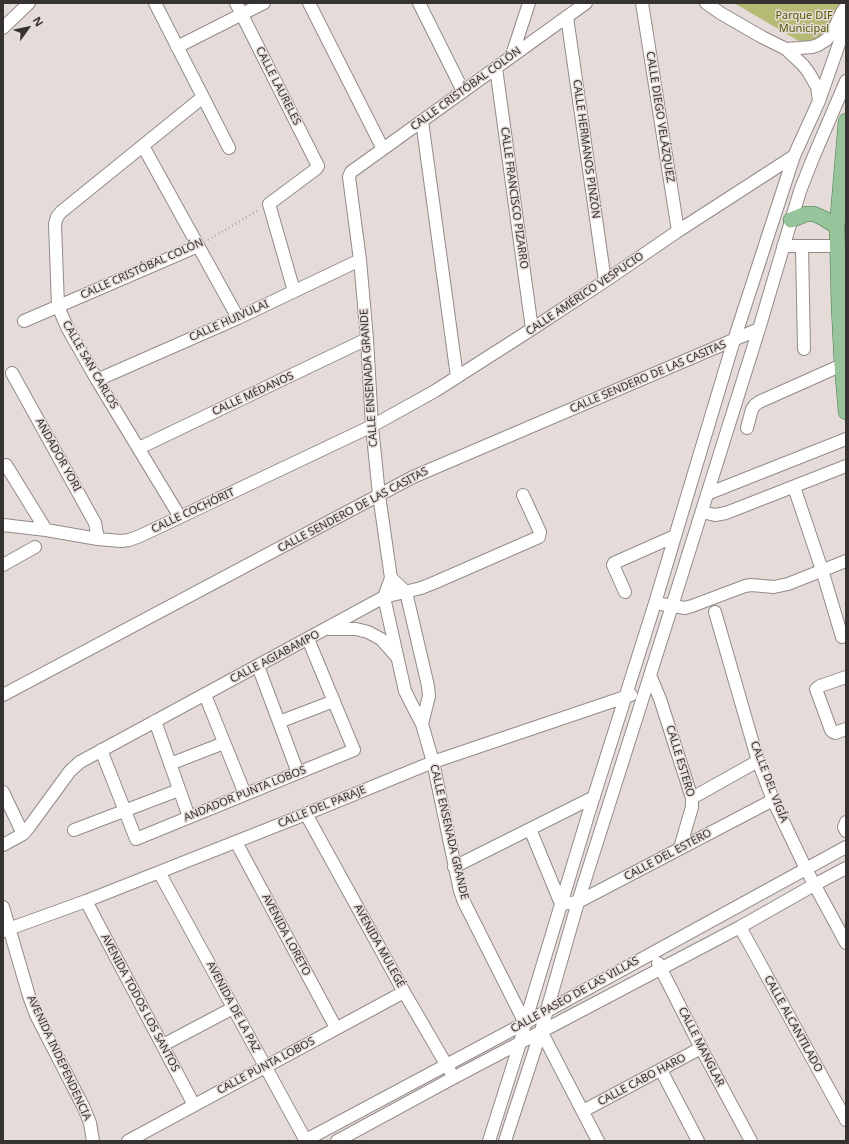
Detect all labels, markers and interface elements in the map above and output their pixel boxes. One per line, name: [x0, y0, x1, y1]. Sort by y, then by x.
north arrow: [8, 8, 48, 48]
park label: Parque DIF Municipal: [775, 9, 833, 35]
text: N: [30, 13, 47, 29]
street label: CALLE LAURELES: [253, 45, 303, 127]
street label: CALLE CRISTÓBAL COLÓN: [408, 45, 524, 133]
street label: CALLE DIEGO VELÁZQUEZ: [643, 51, 677, 183]
street label: CALLE HERMANOS PINZÓN: [570, 79, 602, 219]
street label: CALLE FRANCISCO PIZARRO: [497, 126, 531, 270]
street label: CALLE CRISTÓBAL COLÓN: [78, 236, 206, 302]
street label: CALLE AMÉRICO VESPUCIO: [524, 250, 646, 338]
street label: CALLE HUIVULAI: [187, 298, 271, 344]
street label: CALLE ENSENADA GRANDE: [358, 308, 380, 448]
street label: CALLE SAN CARLOS: [59, 318, 121, 412]
street label: CALLE SENDERO DE LAS CASITAS: [568, 338, 728, 416]
street label: CALLE MÉDANOS: [210, 369, 296, 419]
street label: ANDADOR YORI: [32, 416, 84, 494]
street label: CALLE SENDERO DE LAS CASITAS: [276, 465, 430, 555]
street label: CALLE COCHÓRIT: [149, 486, 237, 536]
street label: CALLE AGIABAMPO: [228, 628, 322, 686]
street label: CALLE ESTERO: [663, 724, 697, 798]
street label: CALLE DEL VIGÍA: [747, 739, 791, 825]
street label: ANDADOR PUNTA LOBOS: [182, 763, 308, 825]
street label: CALLE ENSENADA GRANDE: [427, 763, 471, 901]
street label: CALLE DEL PARAJE: [276, 783, 368, 831]
street label: CALLE DEL ESTERO: [622, 826, 714, 884]
street label: AVENIDA LORETO: [259, 892, 313, 978]
street label: AVENIDA MULEGÉ: [351, 902, 407, 990]
street label: AVENIDA TODOS LOS SANTOS: [98, 932, 182, 1074]
street label: CALLE PASEO DE LAS VILLAS: [508, 954, 642, 1036]
street label: AVENIDA DE LA PAZ: [203, 959, 263, 1055]
street label: CALLE ALCANTILADO: [761, 973, 825, 1075]
street label: AVENIDA INDEPENDENCIA: [24, 993, 94, 1123]
street label: CALLE MANGLAR: [675, 1005, 727, 1089]
street label: CALLE PUNTA LOBOS: [215, 1035, 317, 1097]
street label: CALLE CABO HARO: [596, 1051, 688, 1109]

